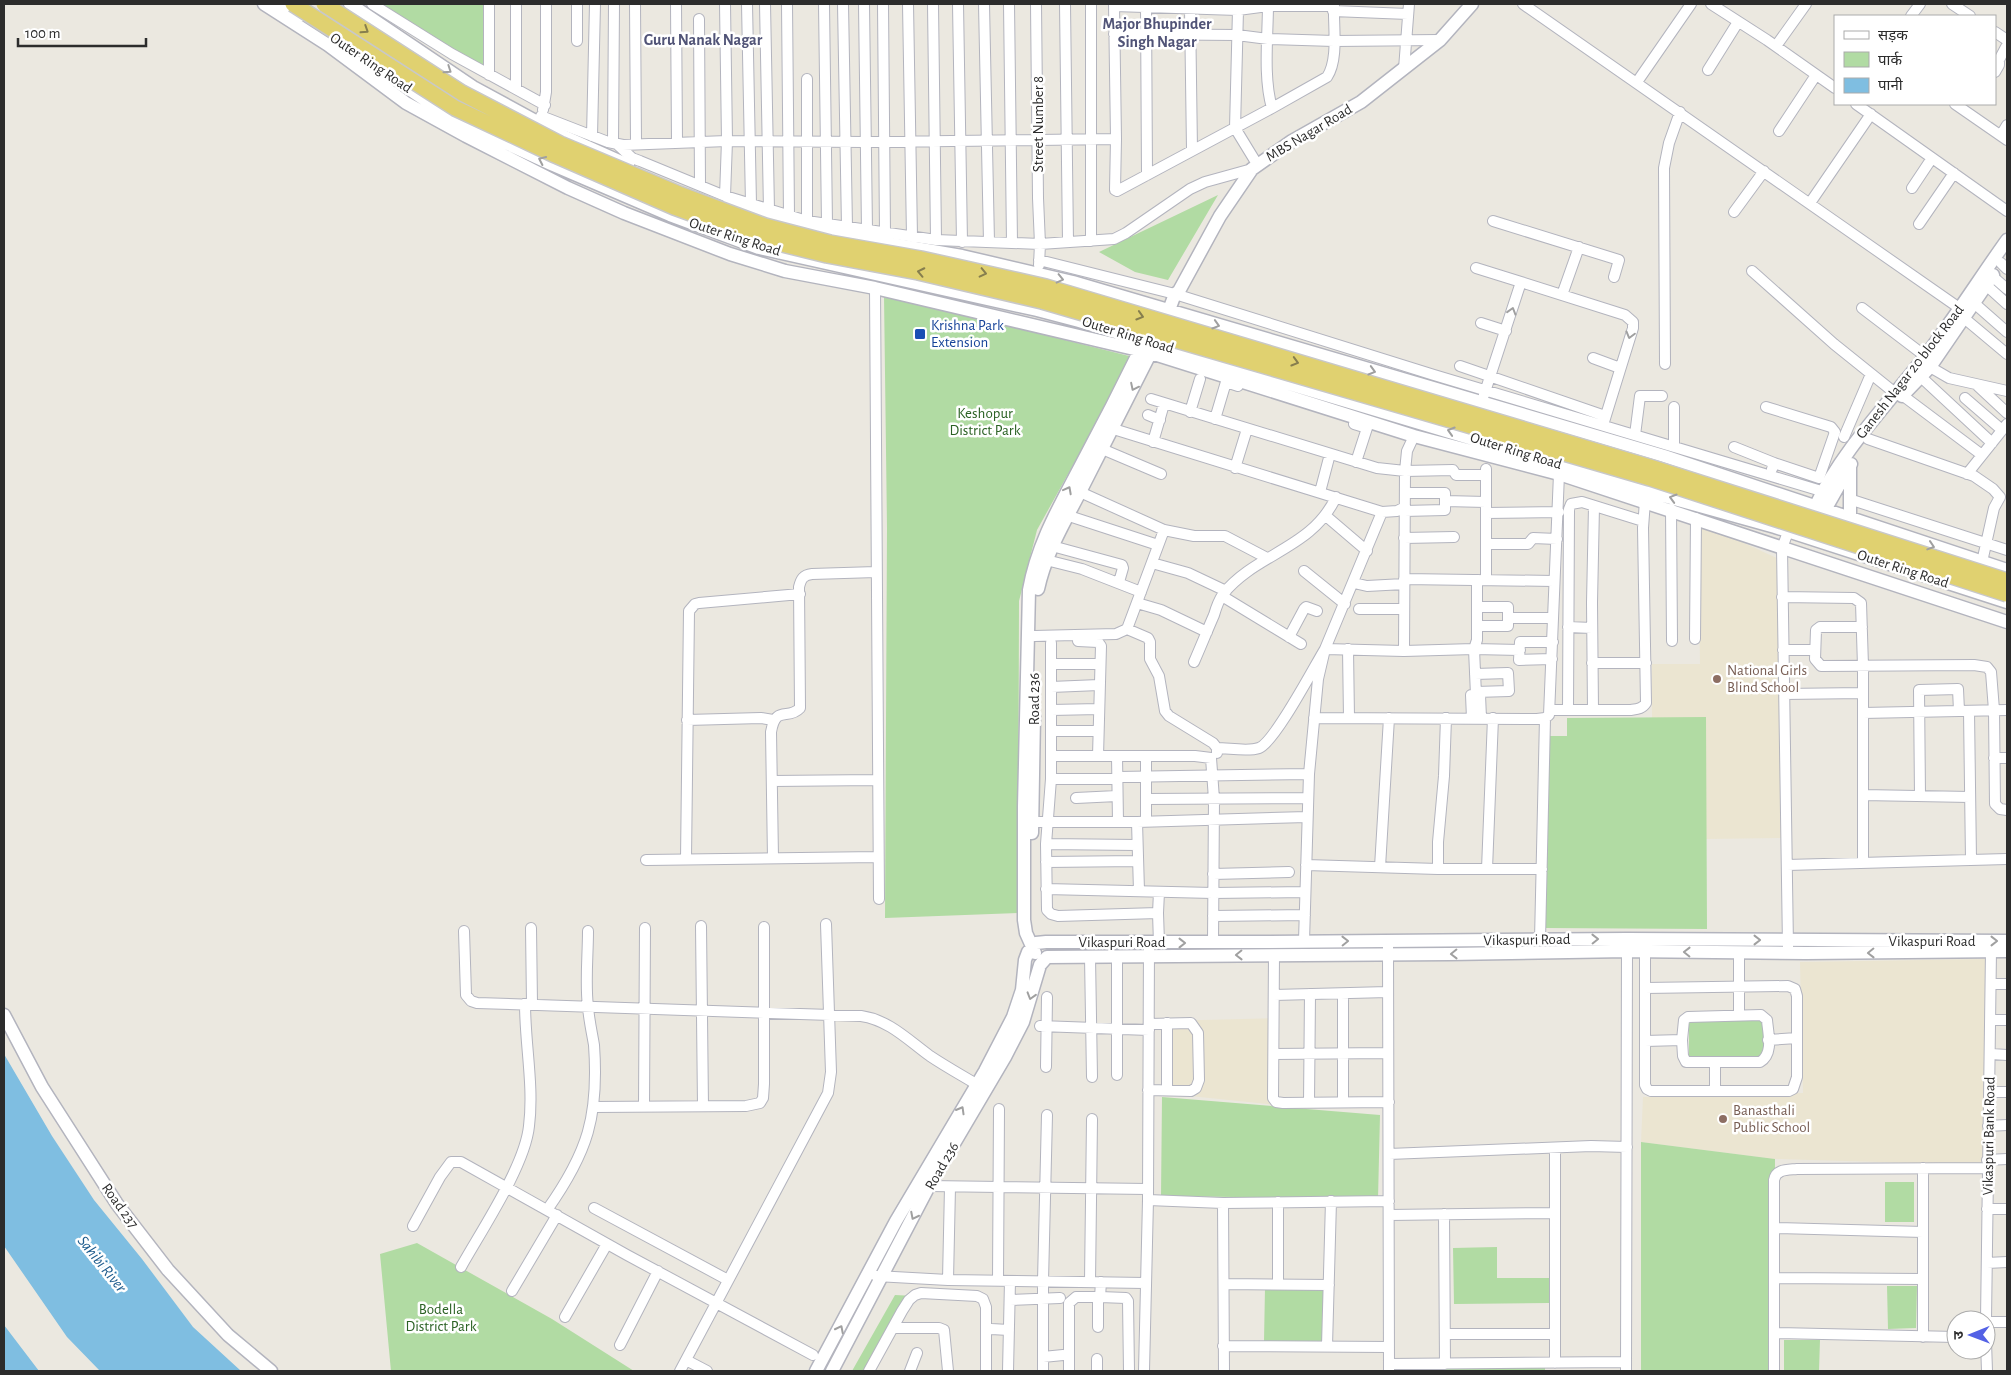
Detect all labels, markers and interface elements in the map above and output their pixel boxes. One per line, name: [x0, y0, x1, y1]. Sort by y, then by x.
scale bar: [18, 15, 145, 47]
legend: [1834, 15, 1996, 105]
district label: Major Bhupinder Singh Nagar: [1102, 16, 1212, 50]
one-way arrow: [360, 24, 369, 34]
text: 100 m: [25, 26, 60, 41]
text: सड़क: [1878, 28, 1908, 43]
street label: Outer Ring Road: [327, 30, 415, 96]
district label: Guru Nanak Nagar: [644, 32, 763, 48]
text: पार्क: [1878, 51, 1902, 68]
one-way arrow: [442, 64, 452, 73]
street label: Street Number 8: [1031, 76, 1046, 172]
text: पानी: [1878, 77, 1904, 93]
street label: MBS Nagar Road: [1263, 101, 1355, 165]
one-way arrow: [538, 156, 547, 167]
street label: Outer Ring Road: [687, 215, 783, 259]
one-way arrow: [979, 267, 988, 278]
one-way arrow: [916, 268, 925, 278]
one-way arrow: [1056, 273, 1065, 284]
street label: Ganesh Nagar 20 block Road: [1853, 302, 1967, 442]
one-way arrow: [1506, 307, 1516, 315]
one-way arrow: [1135, 311, 1143, 321]
street label: Outer Ring Road: [1080, 314, 1176, 356]
place label: Krishna Park Extension: [931, 318, 1004, 350]
one-way arrow: [1212, 319, 1220, 329]
marker: Krishna Park Extension: [913, 327, 927, 341]
one-way arrow: [1626, 330, 1636, 338]
one-way arrow: [1291, 357, 1299, 367]
one-way arrow: [1368, 365, 1376, 375]
one-way arrow: [1130, 382, 1140, 391]
park label: Keshopur District Park: [949, 406, 1021, 438]
one-way arrow: [1447, 426, 1456, 436]
street label: Outer Ring Road: [1468, 430, 1564, 472]
one-way arrow: [1062, 486, 1072, 495]
one-way arrow: [1670, 494, 1678, 504]
one-way arrow: [1926, 540, 1934, 550]
street label: Outer Ring Road: [1855, 547, 1951, 591]
place label: National Girls Blind School: [1727, 663, 1807, 695]
street label: Road 236: [1027, 673, 1042, 725]
marker: National Girls Blind School: [1711, 673, 1723, 685]
street label: Vikaspuri Road: [1483, 932, 1571, 948]
one-way arrow: [1591, 934, 1599, 945]
street label: Vikaspuri Road: [1888, 934, 1976, 949]
street label: Vikaspuri Road: [1078, 935, 1166, 950]
one-way arrow: [1754, 935, 1761, 945]
one-way arrow: [1342, 936, 1349, 946]
one-way arrow: [1991, 936, 1999, 946]
one-way arrow: [1179, 938, 1187, 948]
one-way arrow: [1683, 947, 1690, 957]
one-way arrow: [1867, 948, 1874, 958]
one-way arrow: [1450, 949, 1458, 960]
one-way arrow: [1235, 950, 1243, 961]
one-way arrow: [1027, 992, 1037, 1000]
street label: Vikaspuri Bank Road: [1980, 1076, 1998, 1196]
place label: Banasthali Public School: [1733, 1103, 1810, 1135]
one-way arrow: [955, 1107, 965, 1116]
marker: Banasthali Public School: [1717, 1113, 1729, 1125]
street label: Road 236: [922, 1140, 962, 1192]
street label: Road 237: [99, 1181, 141, 1231]
one-way arrow: [910, 1211, 920, 1220]
water label: Sahibi River: [75, 1233, 130, 1296]
park label: Bodella District Park: [405, 1302, 477, 1334]
north arrow: [1946, 1310, 1996, 1360]
one-way arrow: [834, 1325, 844, 1334]
text: उ: [1952, 1330, 1966, 1339]

